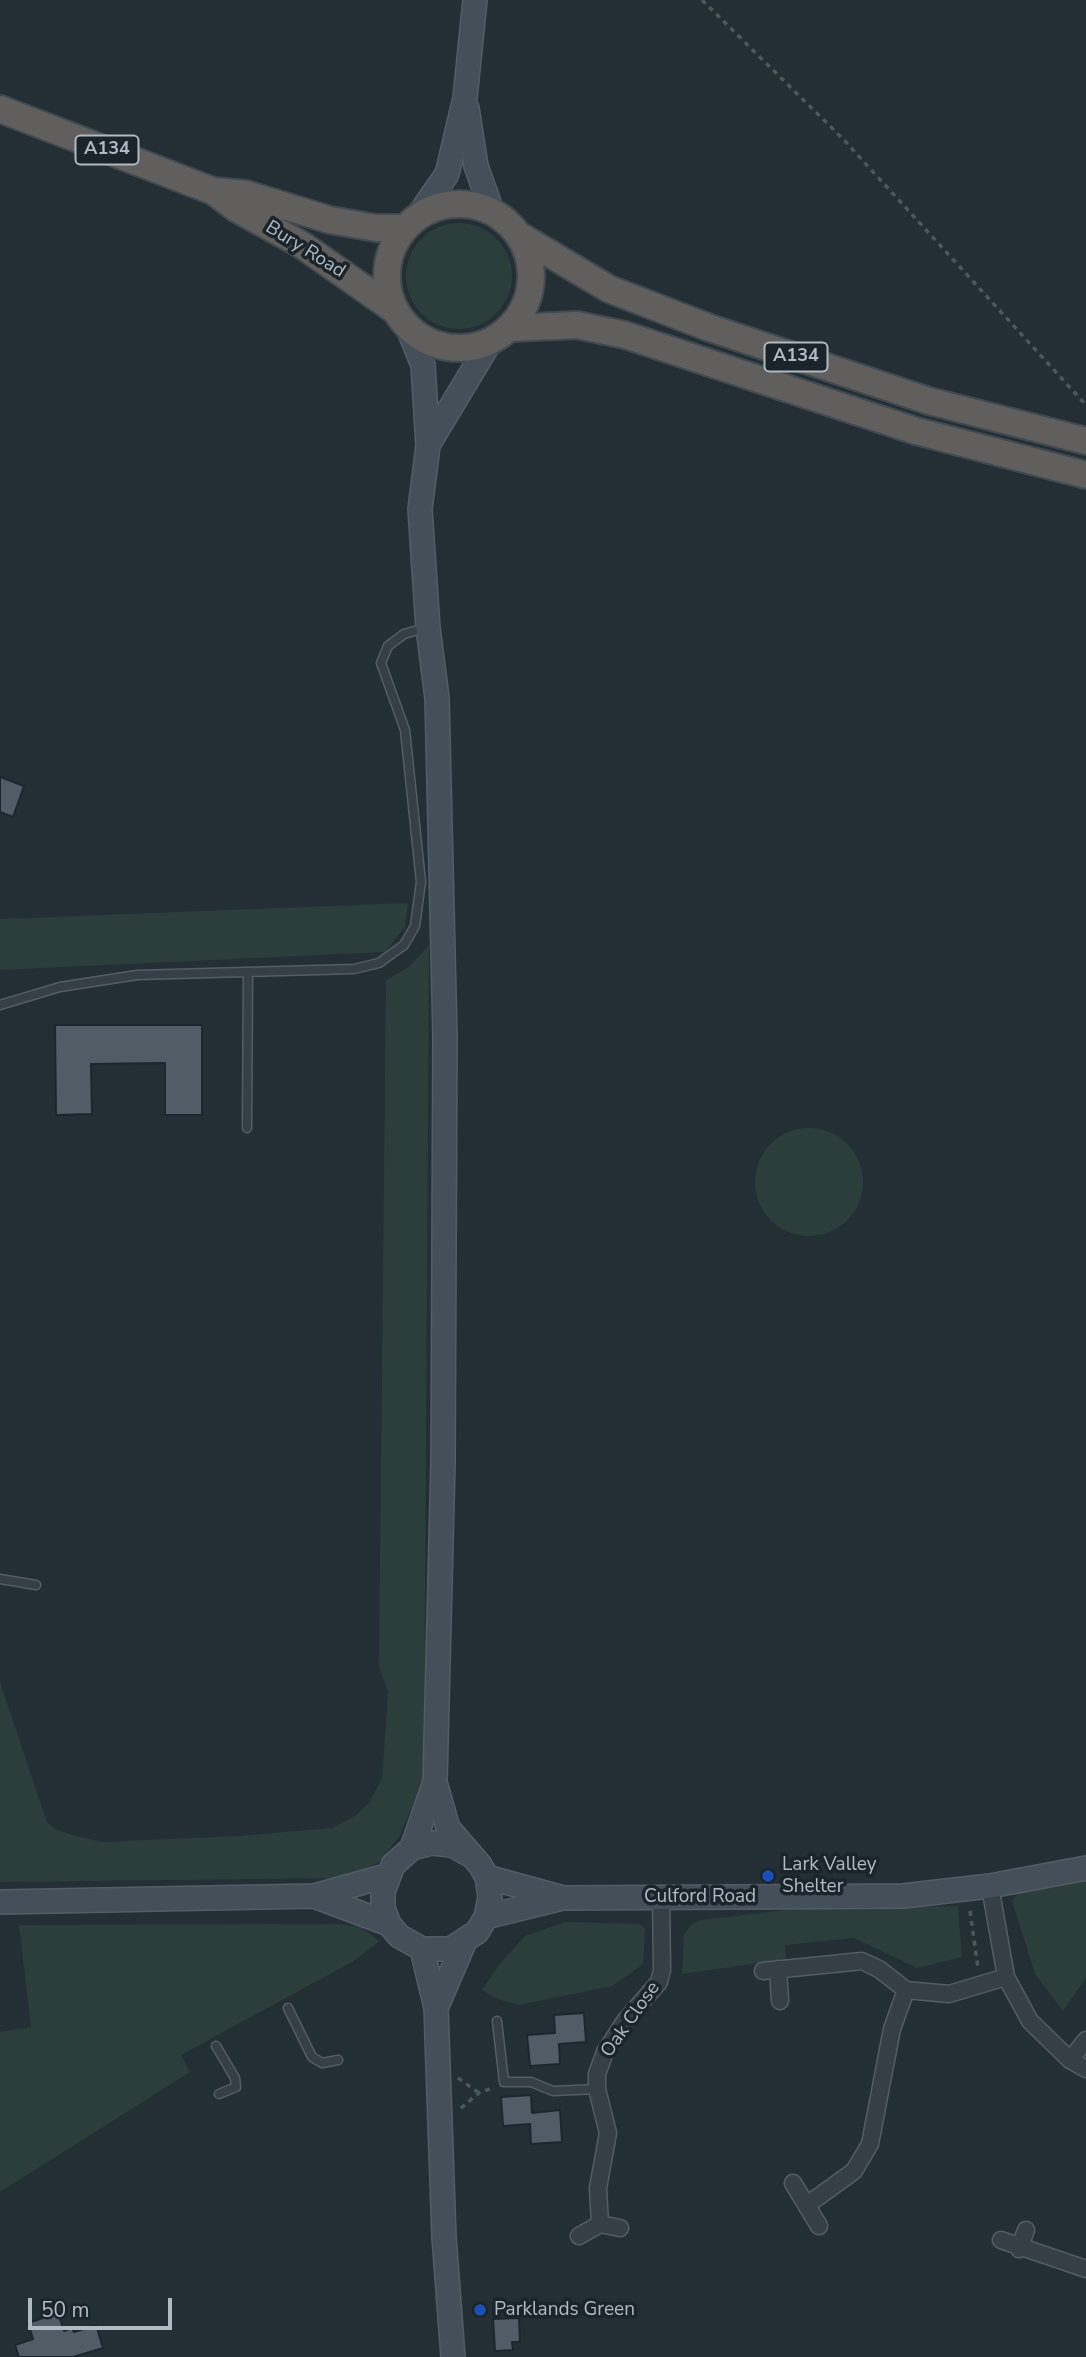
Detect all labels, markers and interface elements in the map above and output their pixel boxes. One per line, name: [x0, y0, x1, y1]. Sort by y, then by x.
road number: A134: [76, 135, 138, 164]
street label: Bury Road: [261, 217, 349, 283]
road number: A134: [764, 342, 828, 372]
place label: Lark Valley Shelter: [782, 1854, 877, 1898]
marker: Lark Valley Shelter: [760, 1868, 776, 1884]
street label: Culford Road: [644, 1886, 756, 1908]
street label: Oak Close: [597, 1978, 665, 2062]
scale bar: [32, 2284, 175, 2328]
text: 50 m: [41, 2296, 90, 2324]
place label: Parklands Green: [494, 2299, 635, 2321]
marker: Parklands Green: [472, 2302, 488, 2318]

